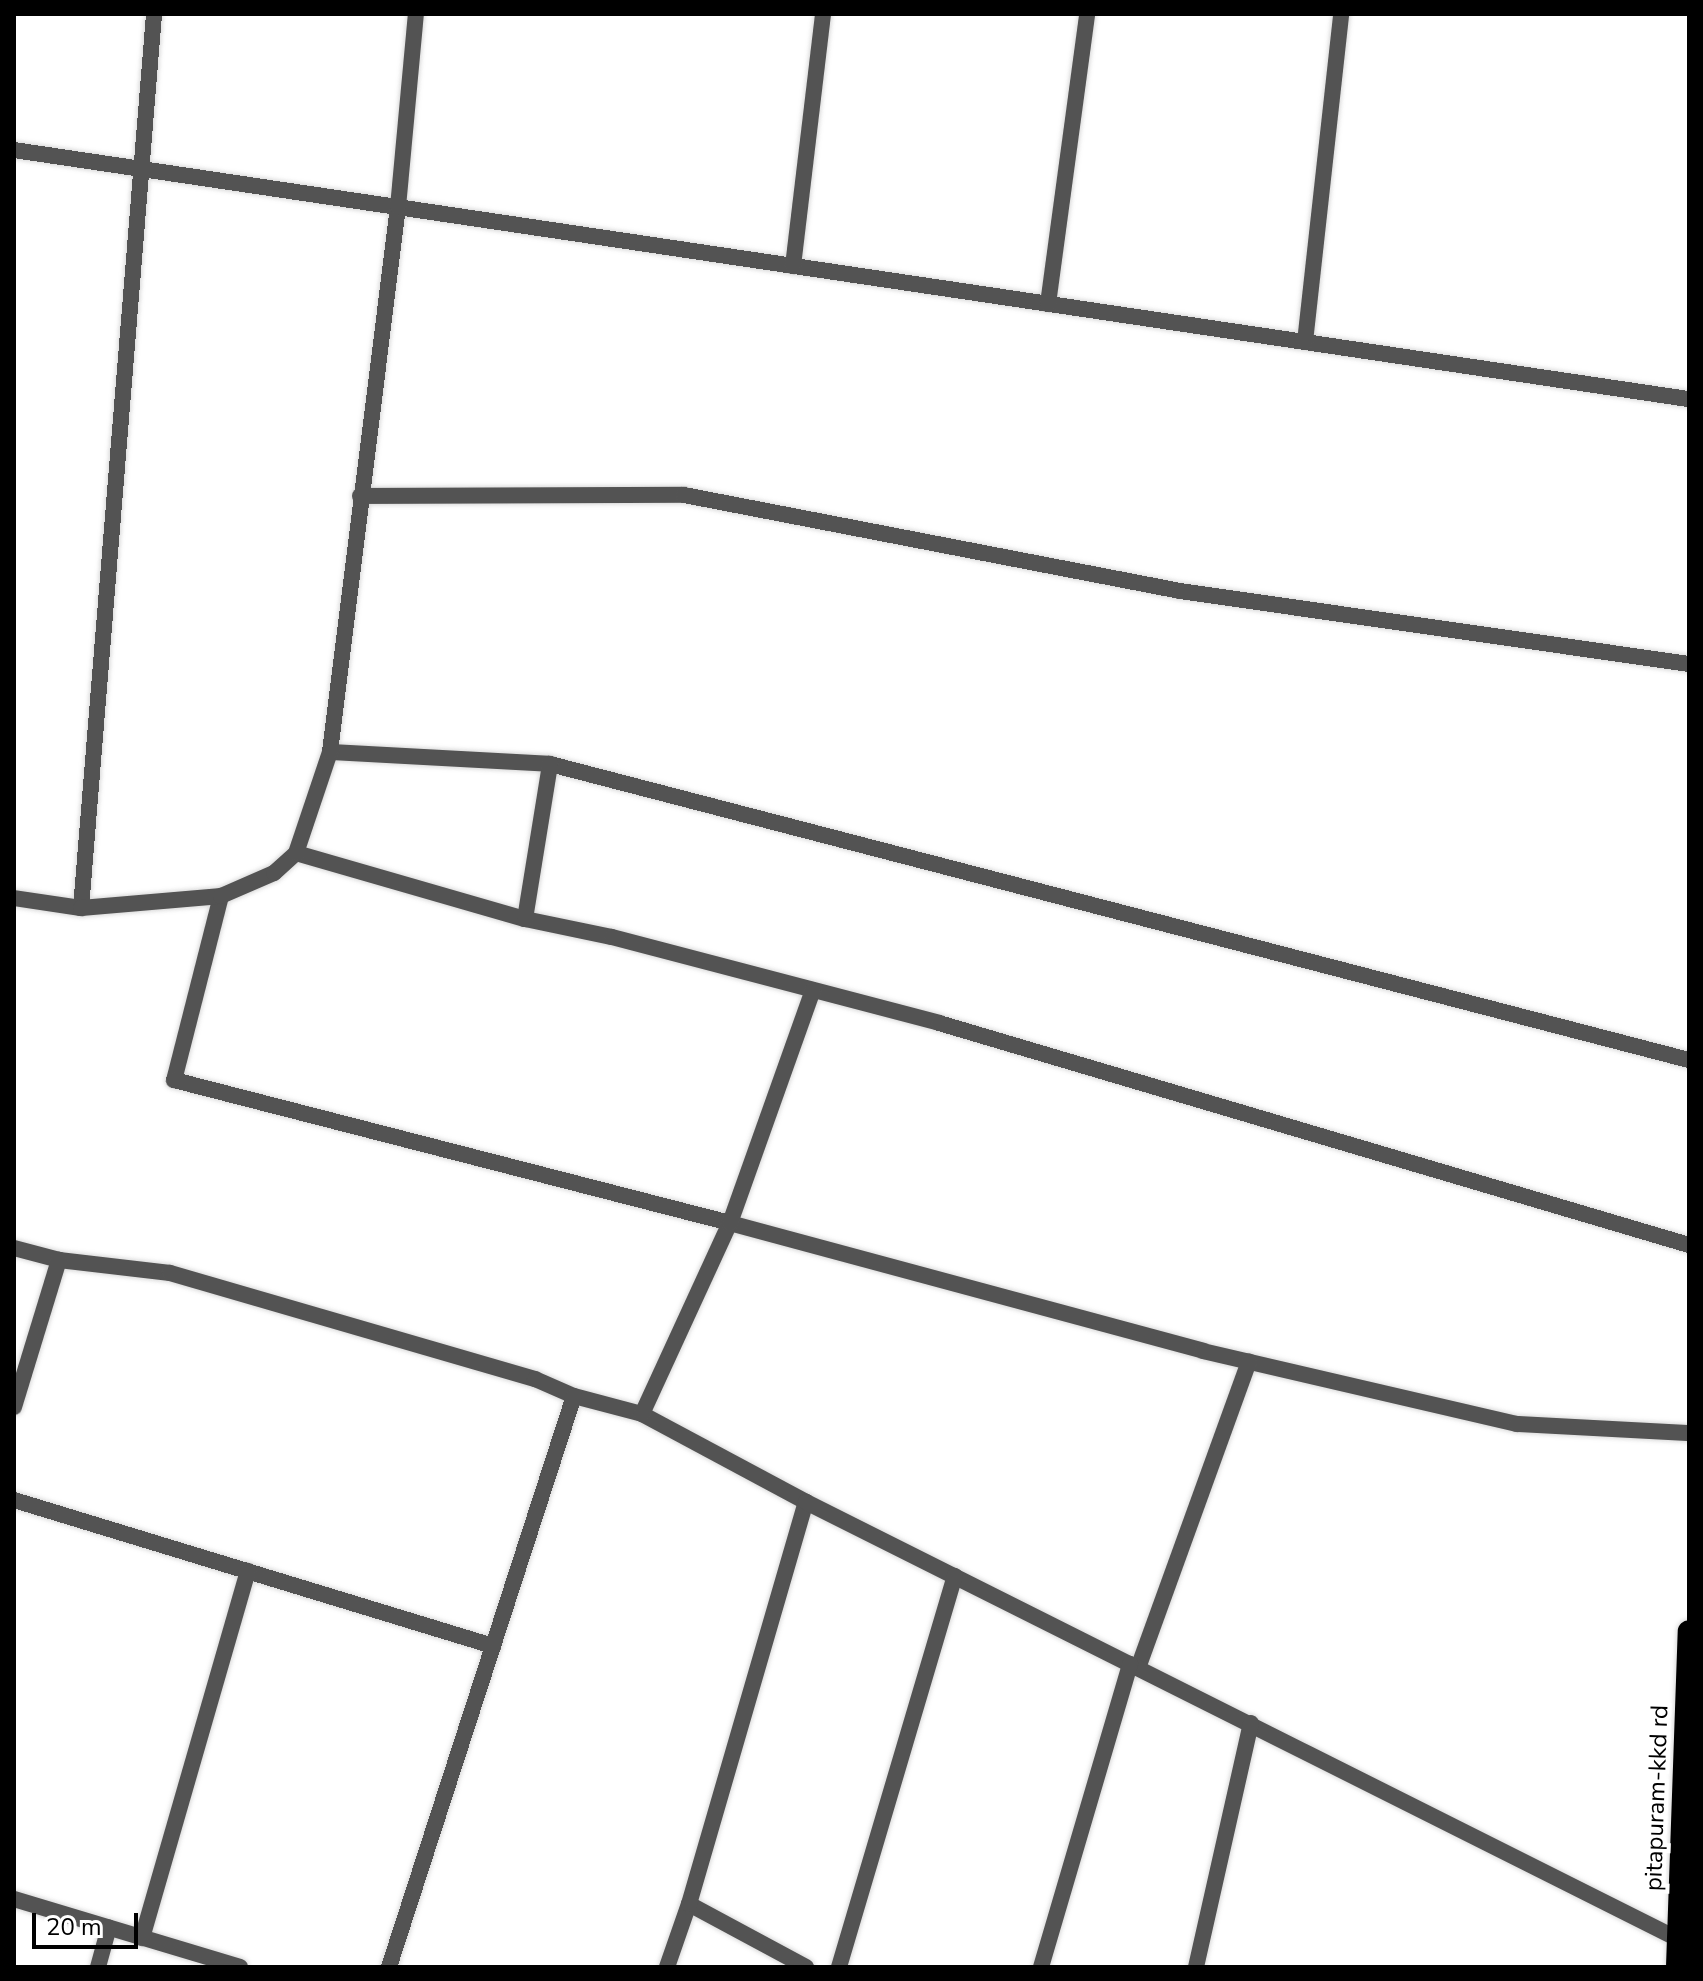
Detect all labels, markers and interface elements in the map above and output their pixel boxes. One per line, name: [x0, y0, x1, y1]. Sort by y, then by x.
street label: pitapuram-kkd rd: [1639, 1704, 1675, 1892]
scale bar: [36, 1897, 142, 1947]
text: 20 m: [46, 1911, 102, 1943]

